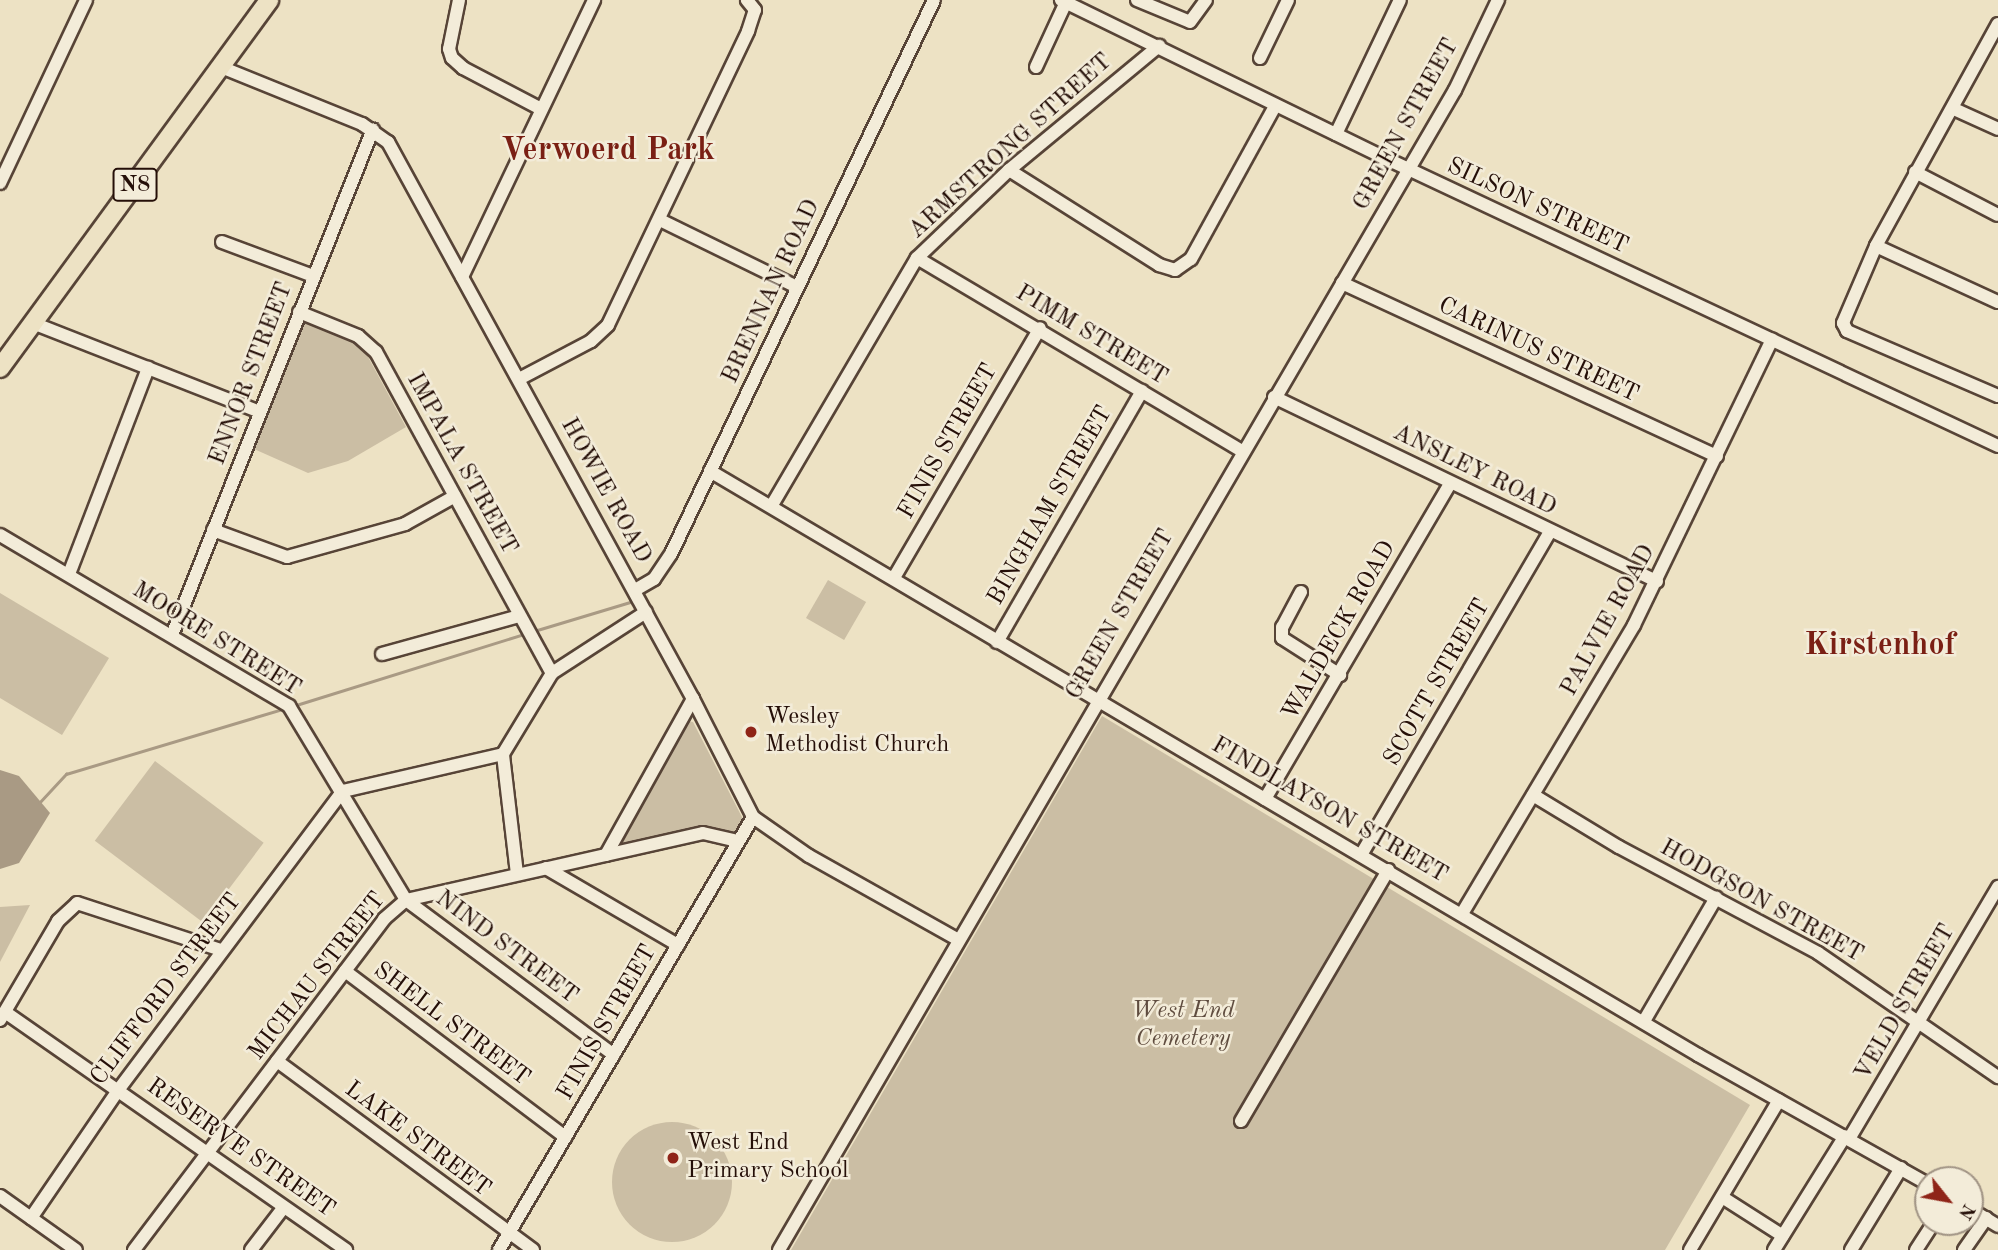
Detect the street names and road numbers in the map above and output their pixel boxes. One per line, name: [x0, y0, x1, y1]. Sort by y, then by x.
street label: GREEN STREET: [1348, 34, 1466, 216]
street label: ARMSTRONG STREET: [903, 48, 1119, 246]
street label: SILSON STREET: [1442, 152, 1632, 262]
road number: N8: [112, 166, 158, 204]
street label: BRENNAN ROAD: [717, 195, 827, 389]
street label: ENNOR STREET: [204, 278, 300, 470]
street label: PIMM STREET: [1010, 279, 1172, 393]
street label: CARINUS STREET: [1433, 292, 1643, 410]
street label: FINIS STREET: [893, 359, 1005, 525]
street label: IMPALA STREET: [399, 368, 523, 560]
street label: BINGHAM STREET: [982, 401, 1120, 611]
street label: HOWIE ROAD: [553, 413, 657, 569]
street label: ANSLEY ROAD: [1388, 419, 1560, 523]
street label: GREEN STREET: [1060, 525, 1182, 705]
street label: WALDECK ROAD: [1277, 536, 1403, 726]
street label: PALVIE ROAD: [1556, 540, 1662, 702]
street label: MOORE STREET: [126, 576, 306, 704]
street label: SCOTT STREET: [1378, 594, 1498, 772]
street label: FINDLAYSON STREET: [1206, 731, 1452, 891]
street label: HODGSON STREET: [1654, 834, 1868, 970]
street label: NIND STREET: [429, 885, 583, 1011]
street label: MICHAU STREET: [243, 887, 393, 1067]
street label: CLIFFORD STREET: [85, 888, 249, 1092]
street label: VELD STREET: [1850, 920, 1962, 1086]
street label: FINIS STREET: [552, 940, 664, 1106]
street label: SHELL STREET: [367, 957, 535, 1093]
street label: RESERVE STREET: [140, 1073, 340, 1225]
street label: LAKE STREET: [338, 1076, 496, 1204]

